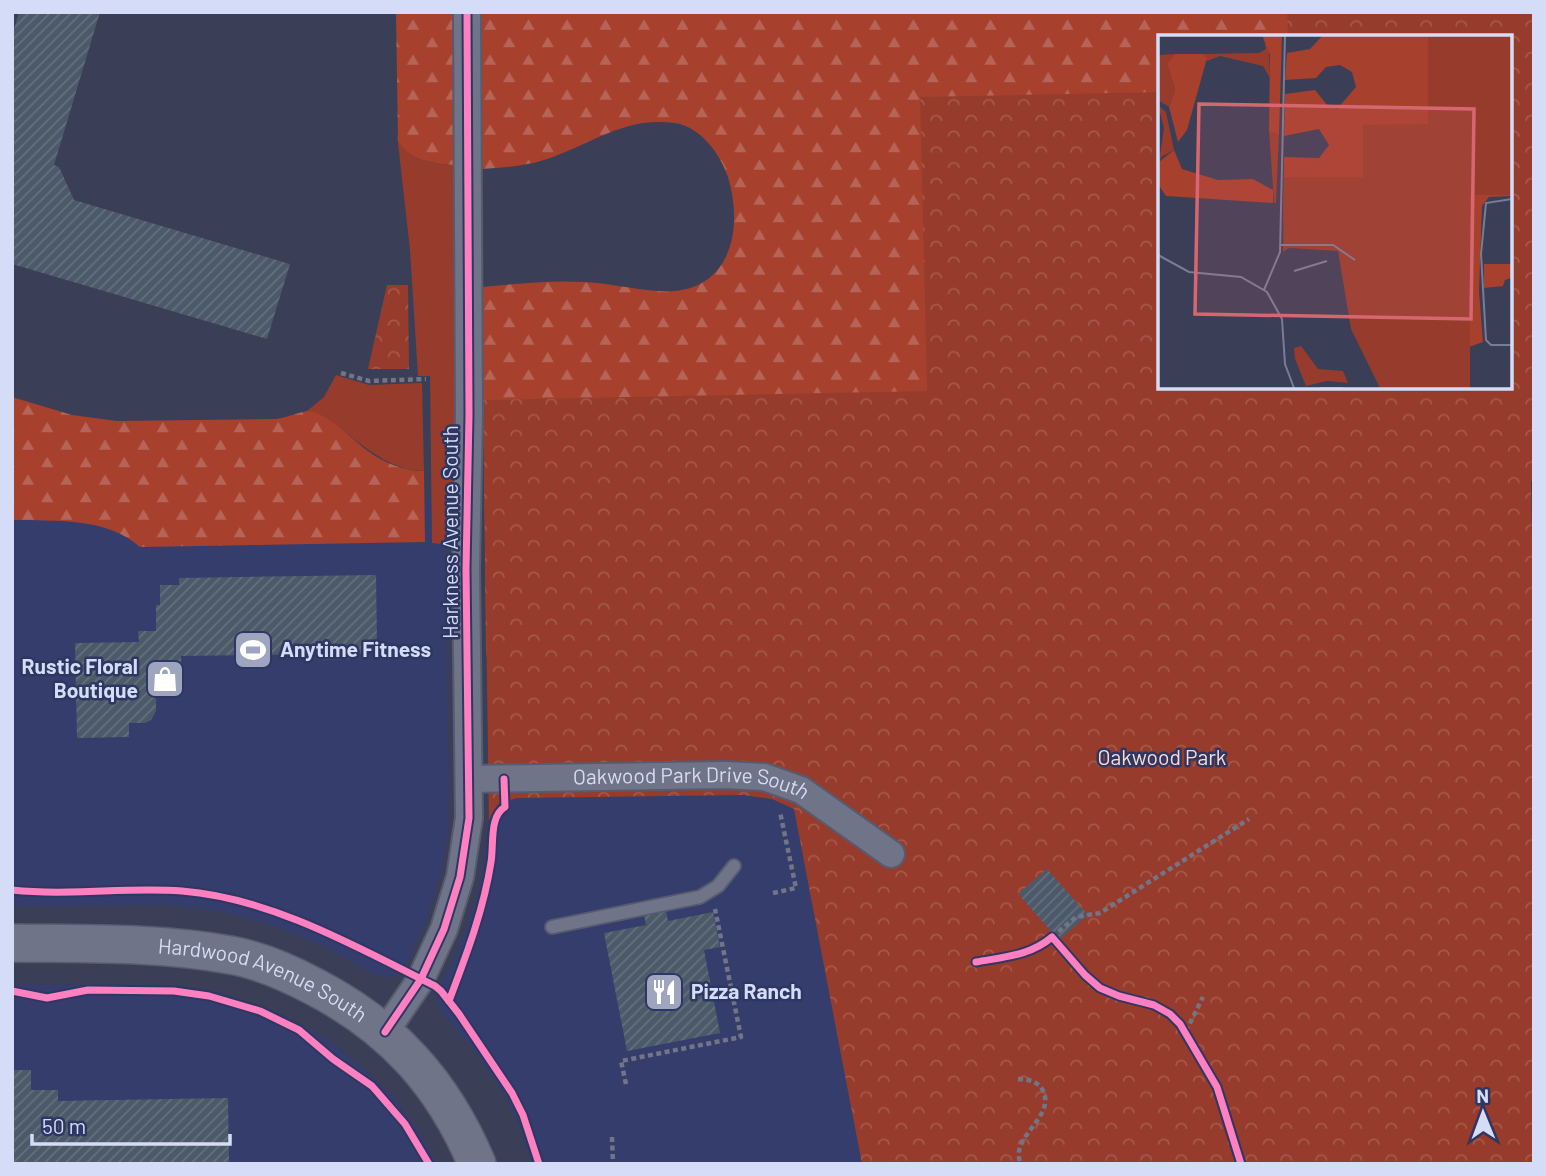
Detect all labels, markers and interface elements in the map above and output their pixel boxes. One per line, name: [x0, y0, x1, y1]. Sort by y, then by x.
inset map: [1158, 35, 1511, 388]
street label: Harkness Avenue South: [437, 425, 462, 639]
sports icon: Anytime Fitness: [232, 629, 274, 671]
place label: Anytime Fitness: [280, 636, 431, 661]
place label: Rustic Floral Boutique: [22, 653, 138, 702]
shop icon: Rustic Floral Boutique: [144, 658, 186, 700]
park label: Oakwood Park: [1098, 744, 1226, 769]
street label: Oakwood Park Drive South: [573, 761, 815, 803]
street label: Hardwood Avenue South: [157, 932, 373, 1026]
restaurant icon: Pizza Ranch: [643, 971, 685, 1013]
place label: Pizza Ranch: [691, 978, 802, 1003]
north arrow: [1448, 1078, 1518, 1148]
text: N: [1476, 1084, 1489, 1107]
scale bar: [32, 1102, 229, 1146]
text: 50 m: [42, 1113, 86, 1138]

